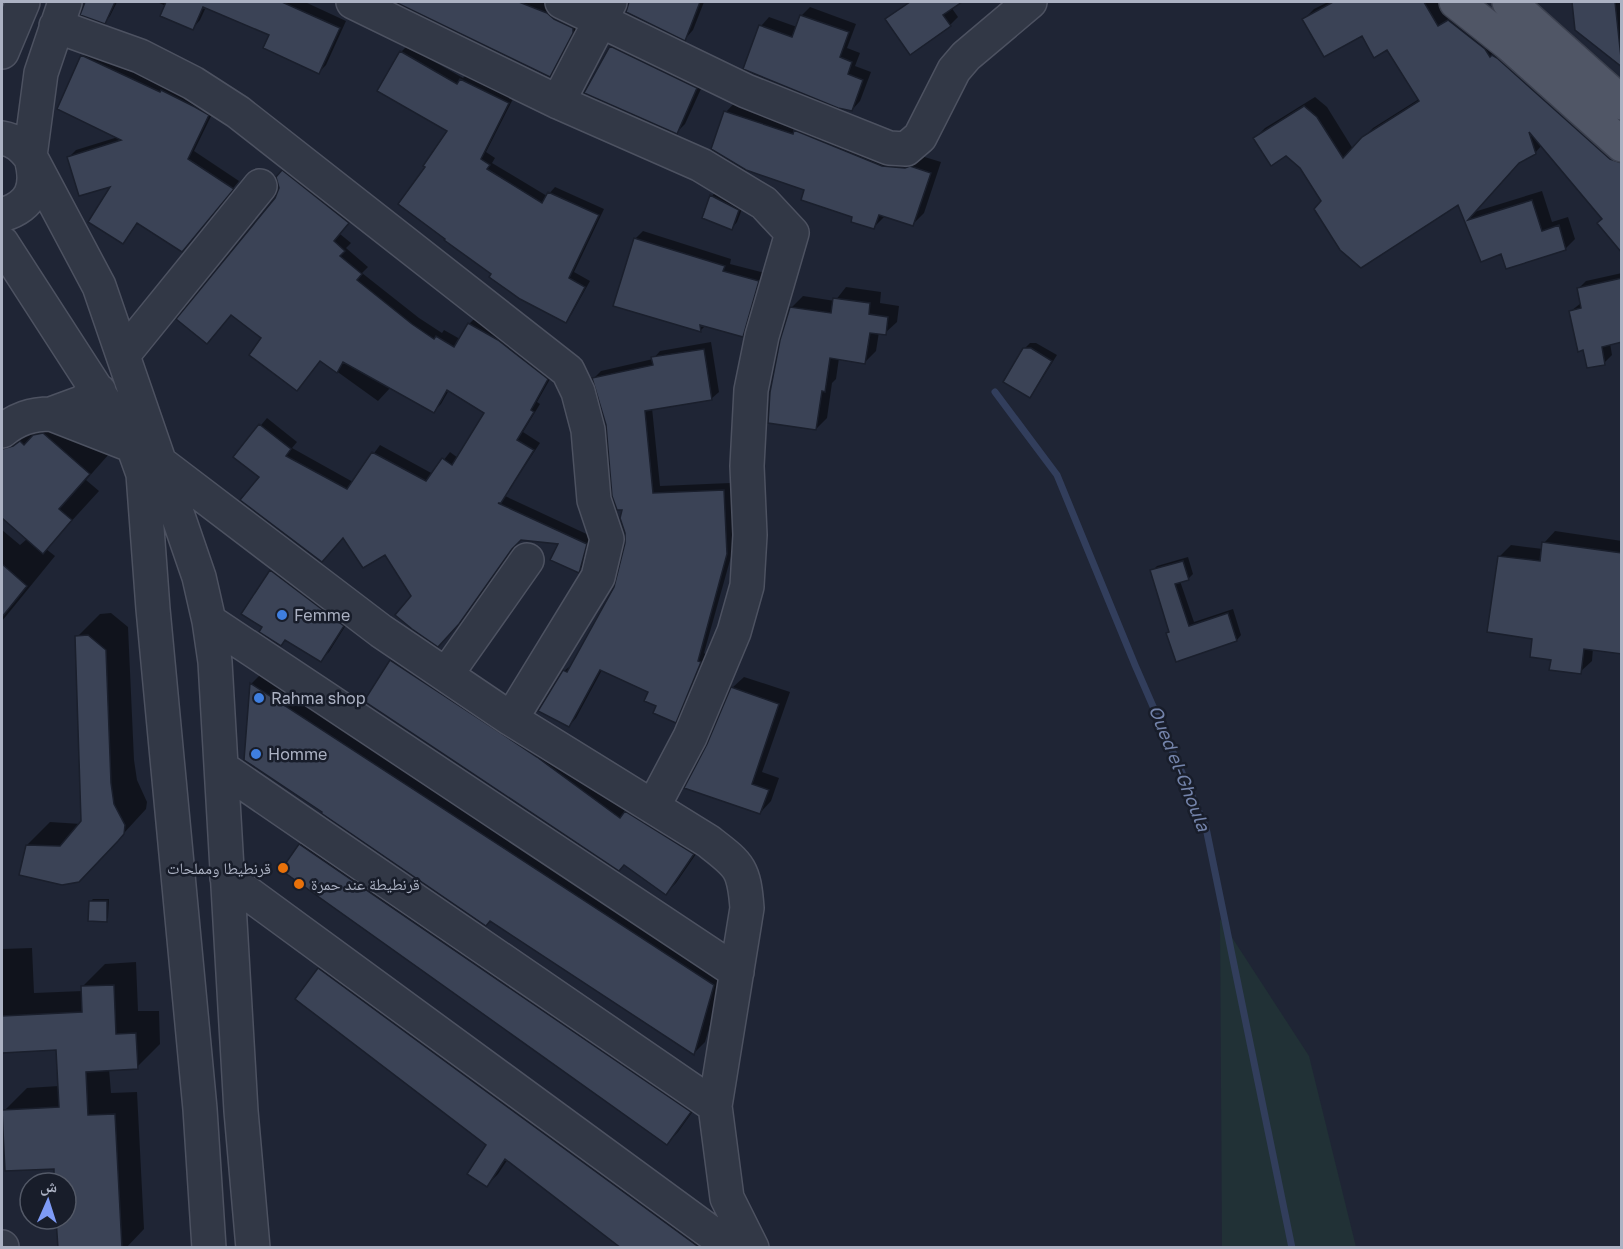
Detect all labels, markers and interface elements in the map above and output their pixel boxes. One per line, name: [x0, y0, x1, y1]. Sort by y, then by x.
place label: Femme: [294, 605, 350, 625]
marker: Femme: [275, 608, 289, 622]
place label: Rahma shop: [271, 688, 366, 708]
marker: Rahma shop: [252, 691, 266, 705]
water label: Oued el-Ghoula: [1145, 702, 1216, 835]
place label: Homme: [268, 744, 327, 764]
marker: Homme: [249, 747, 263, 761]
place label: قرنطيطا ومملحات: [167, 858, 271, 878]
marker: قرنطيطا ومملحات: [276, 861, 290, 875]
place label: قرنطيطة عند حمرة: [311, 874, 420, 894]
marker: قرنطيطة عند حمرة: [292, 877, 306, 891]
north arrow: [18, 1171, 78, 1231]
text: ش: [40, 1176, 58, 1196]

